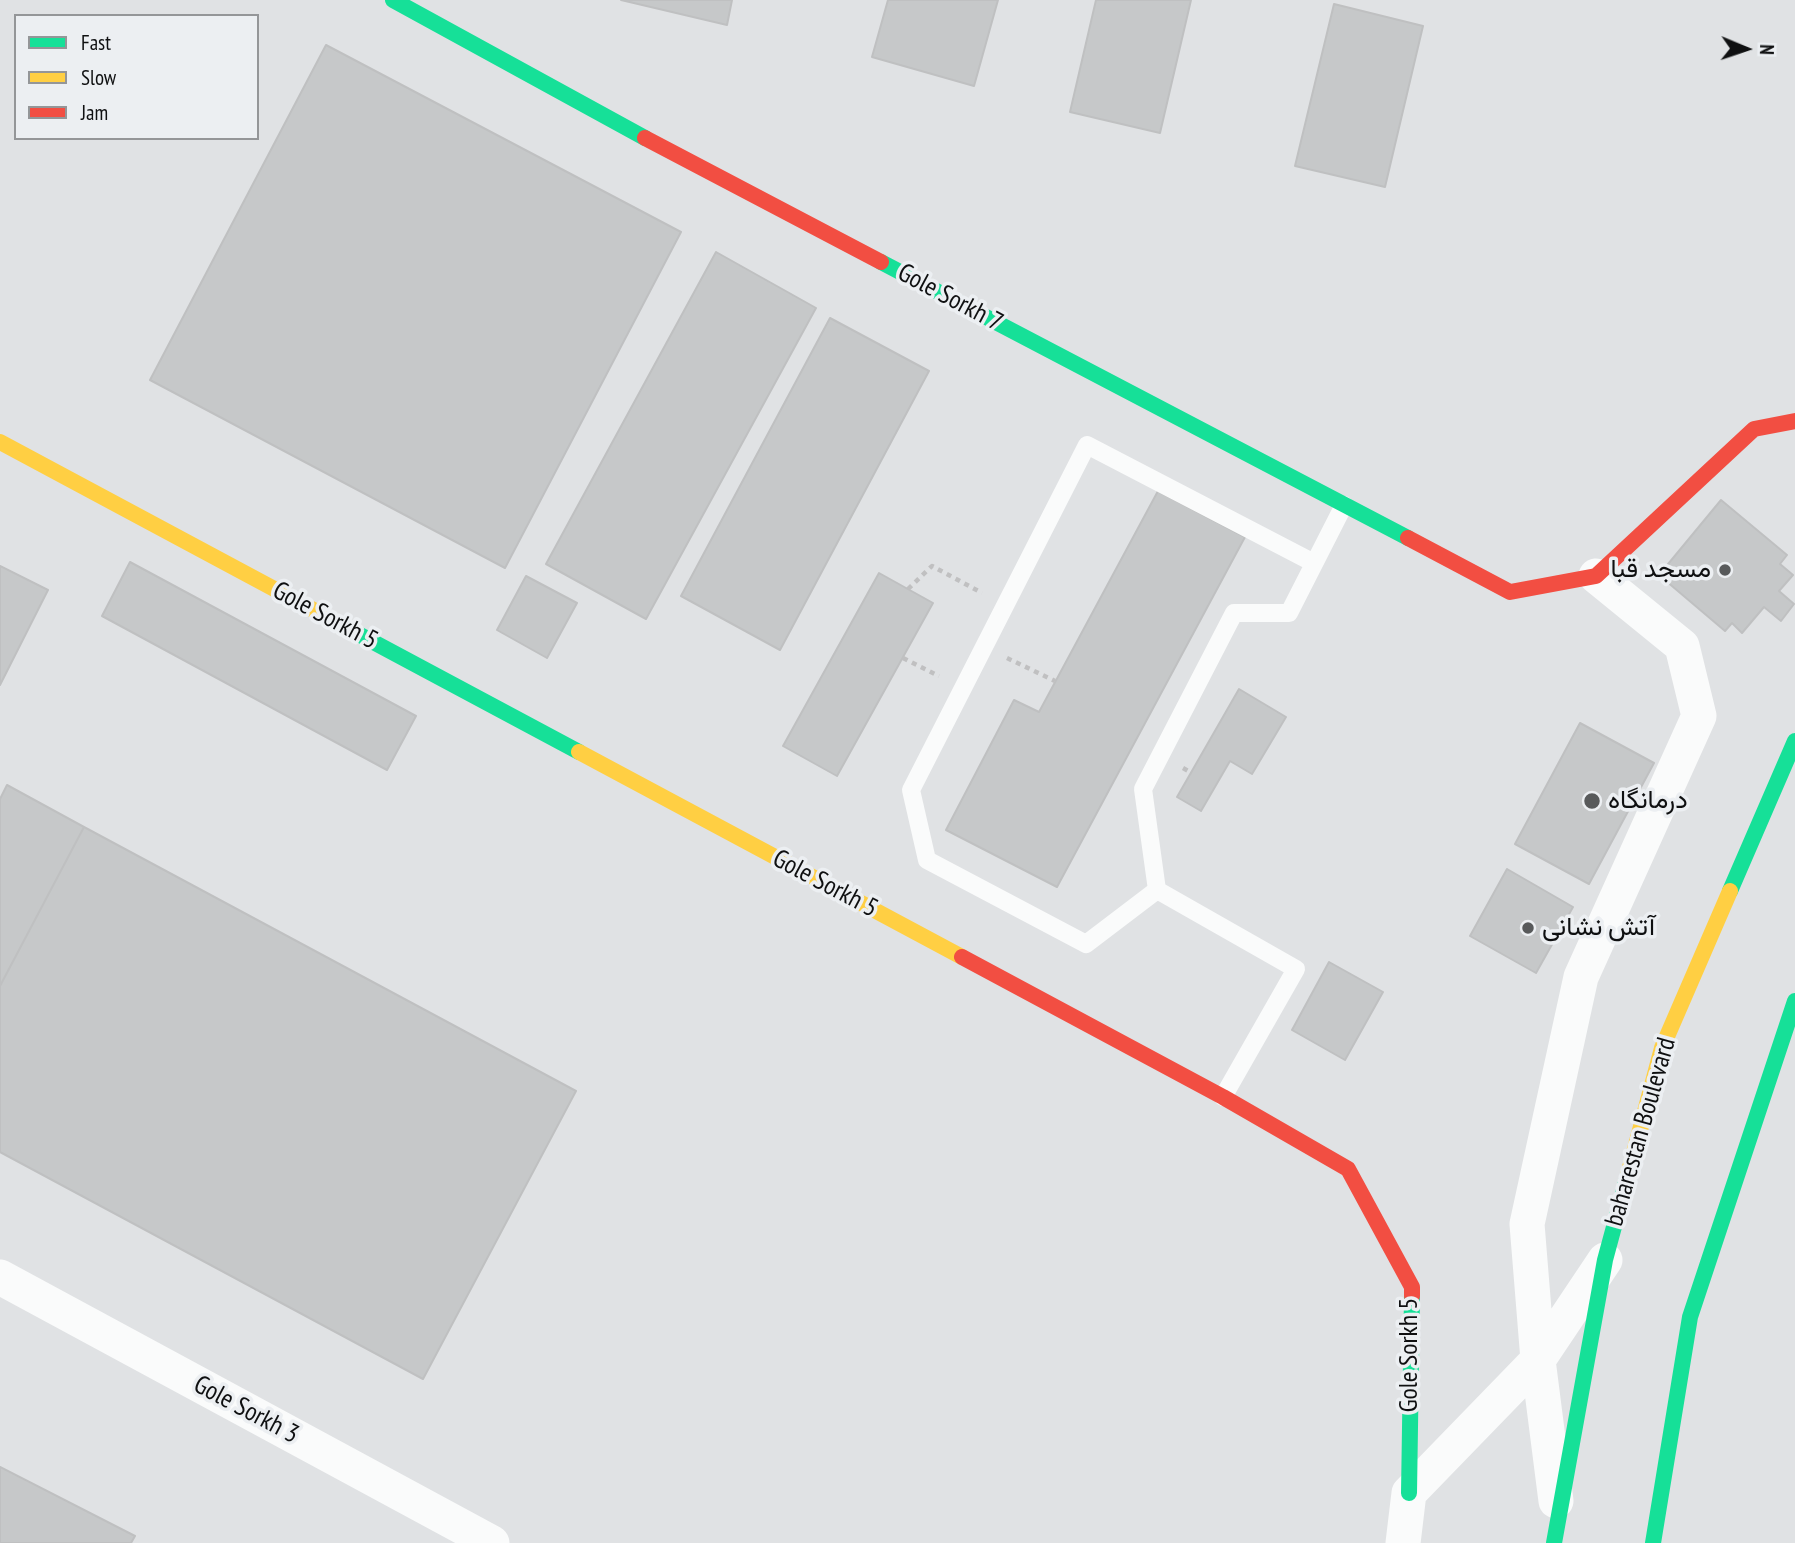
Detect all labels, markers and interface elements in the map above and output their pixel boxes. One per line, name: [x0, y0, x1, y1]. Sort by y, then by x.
legend: [14, 14, 259, 140]
north arrow: [1711, 14, 1781, 84]
text: Fast: [81, 29, 111, 56]
text: N: [1755, 44, 1779, 55]
text: Slow: [81, 64, 116, 91]
text: Jam: [81, 99, 108, 126]
street label: Gole Sorkh 7: [892, 257, 1008, 339]
place label: مسجد قبا: [1610, 554, 1711, 586]
marker: مسجد قبا: [1717, 562, 1733, 578]
street label: Gole Sorkh 5: [267, 575, 383, 657]
place label: درمانگاه: [1608, 785, 1688, 817]
marker: درمانگاه: [1582, 791, 1602, 811]
street label: Gole Sorkh 5: [767, 843, 883, 925]
place label: آتش نشانی: [1542, 912, 1655, 944]
marker: آتش نشانی: [1520, 920, 1536, 936]
street label: baharestan Boulevard: [1599, 1034, 1683, 1230]
street label: Gole Sorkh 5: [1394, 1298, 1426, 1412]
street label: Gole Sorkh 3: [188, 1369, 304, 1451]

